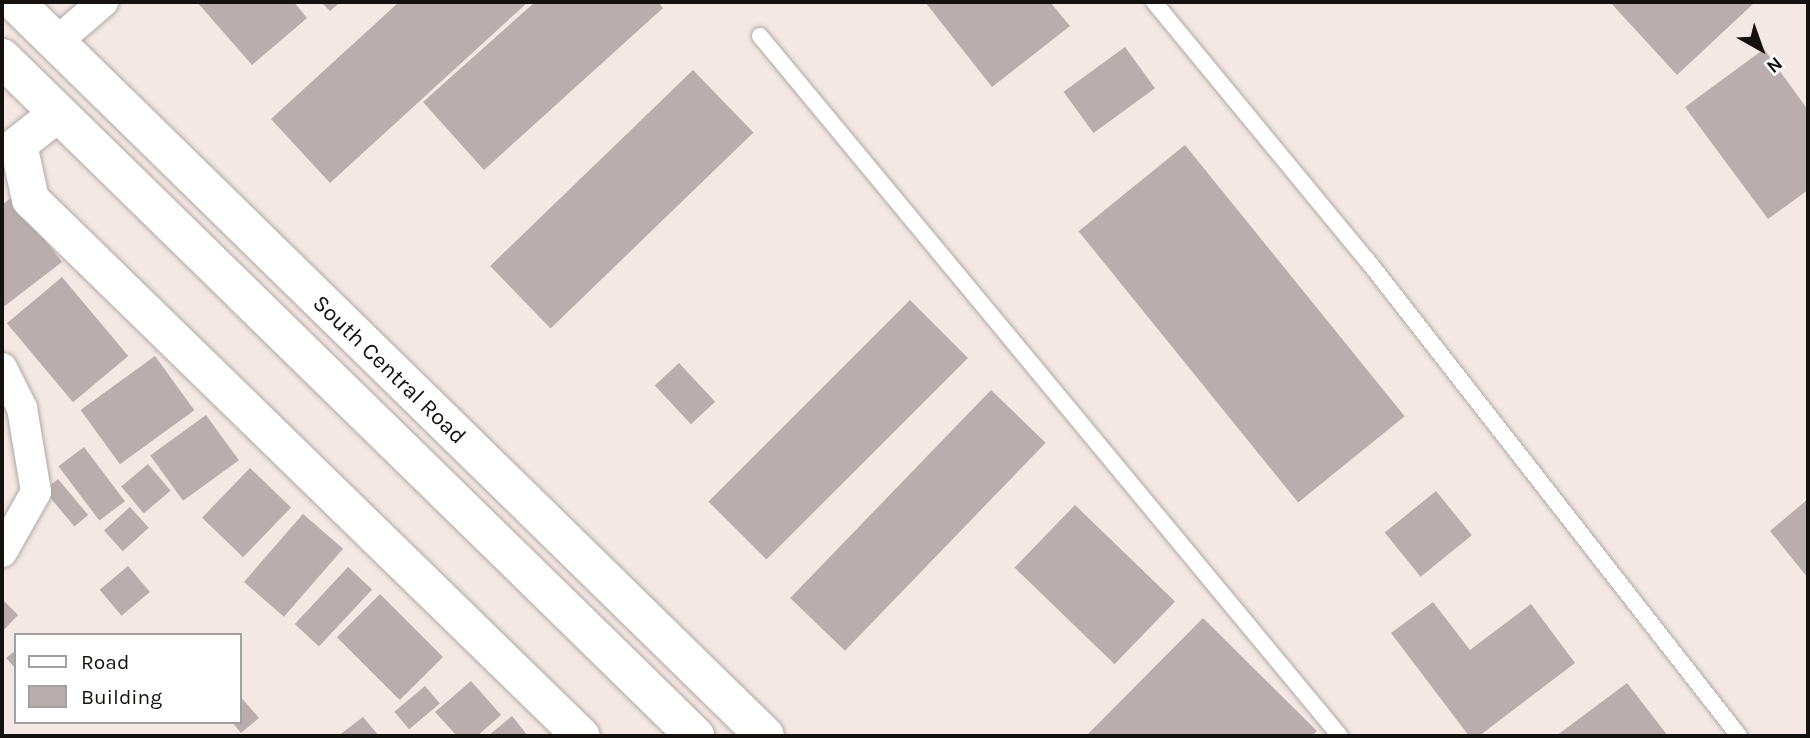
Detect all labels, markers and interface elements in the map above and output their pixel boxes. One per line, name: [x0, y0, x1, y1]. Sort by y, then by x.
north arrow: [1726, 14, 1796, 84]
text: N: [1762, 52, 1787, 78]
street label: South Central Road: [307, 290, 471, 450]
legend: [14, 633, 242, 724]
text: Road: [81, 650, 129, 674]
text: Building: [81, 685, 162, 709]

